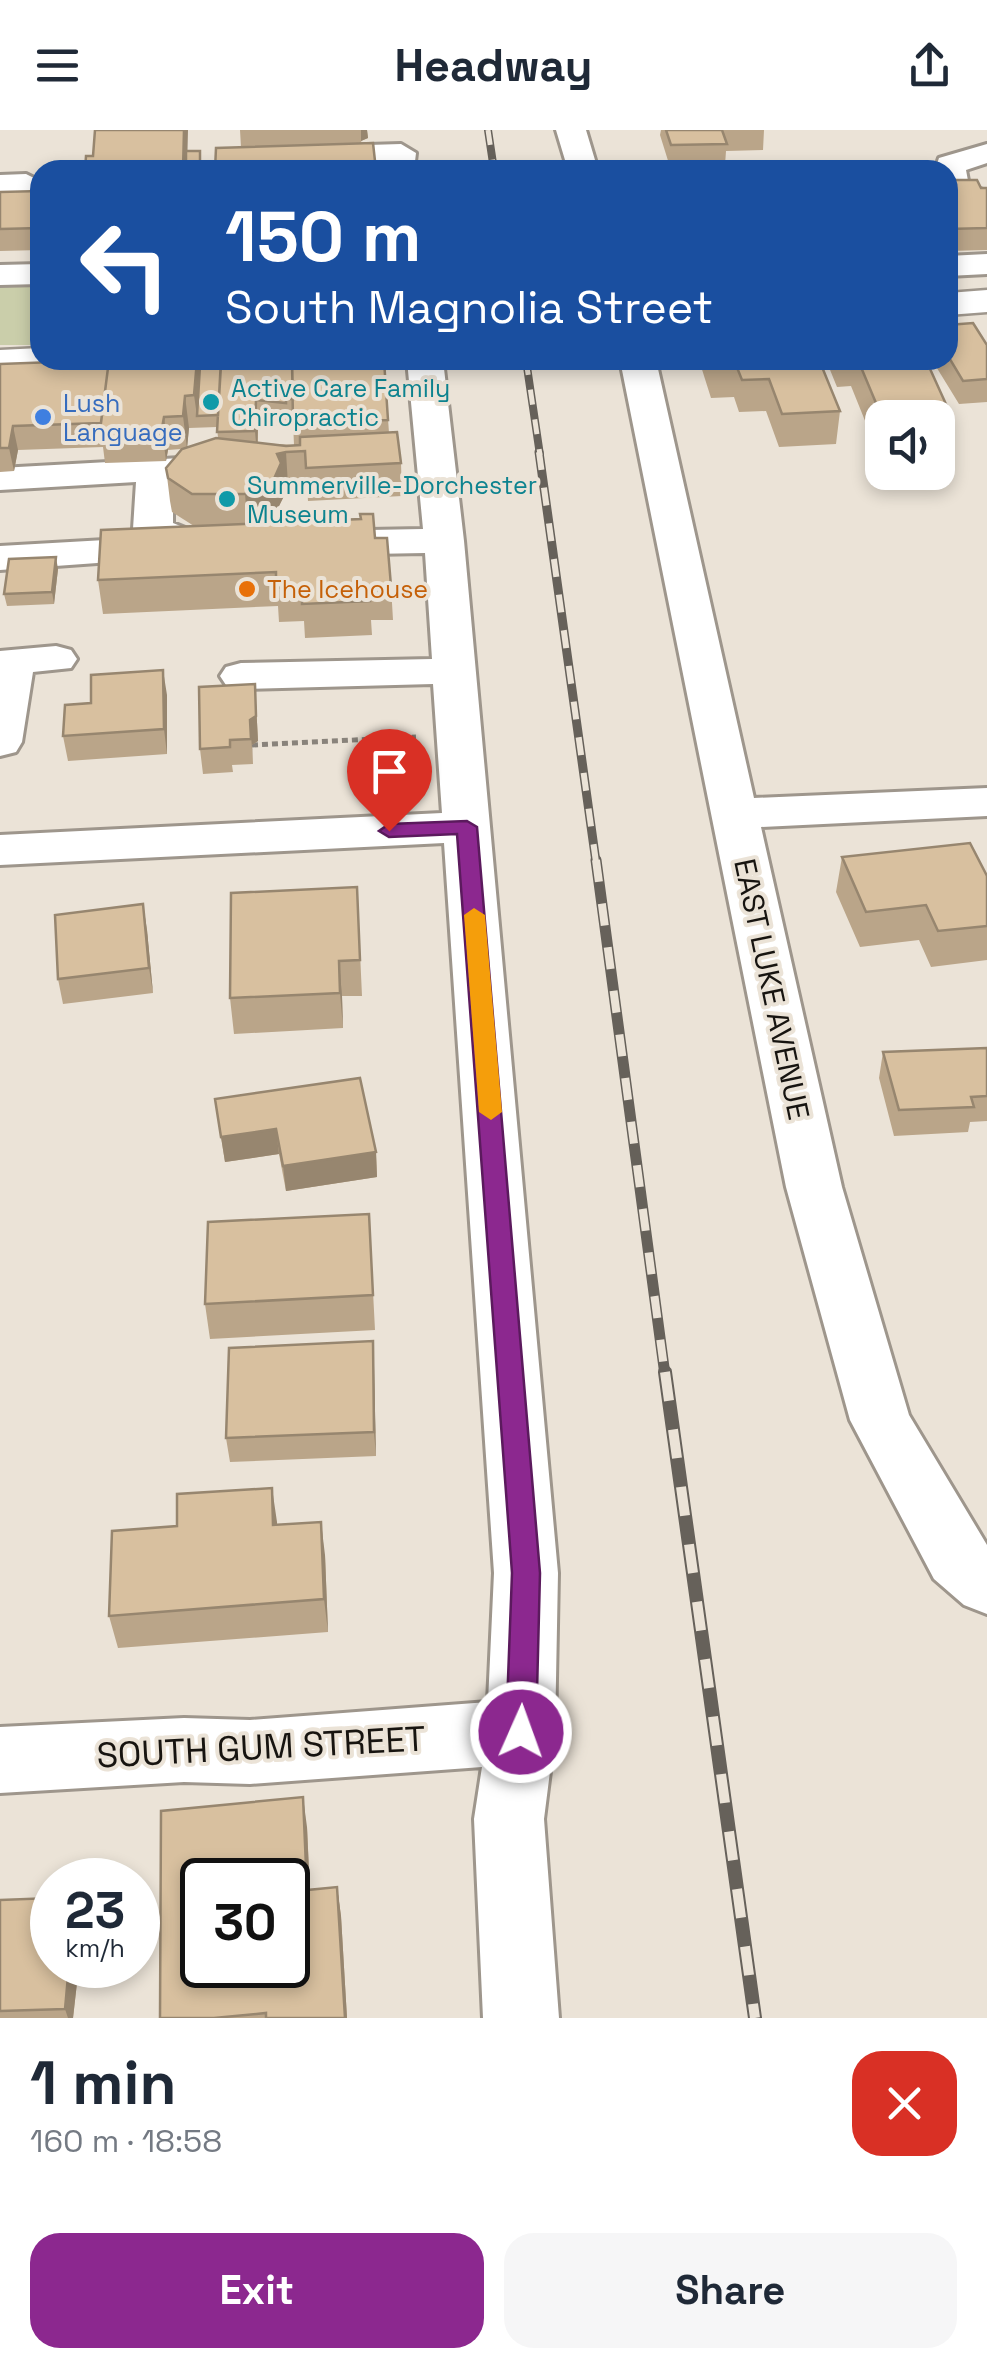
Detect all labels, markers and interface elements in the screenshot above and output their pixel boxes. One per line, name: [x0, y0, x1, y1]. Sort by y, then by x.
text: Headway: [394, 37, 593, 94]
icon: menu: [30, 38, 85, 93]
icon: share: [902, 38, 957, 93]
text: 150 m: [225, 192, 422, 281]
icon: left: [60, 200, 190, 330]
text: South Magnolia Street: [225, 279, 713, 336]
place label: Active Care Family Chiropractic: [231, 372, 450, 433]
place label: Lush Language: [63, 387, 183, 448]
marker: Active Care Family Chiropractic: [200, 391, 222, 413]
map controls: [865, 400, 955, 490]
button: sound: [865, 400, 955, 490]
marker: Lush Language: [32, 406, 54, 428]
place label: Summerville-Dorchester Museum: [247, 469, 537, 530]
marker: Summerville-Dorchester Museum: [216, 488, 238, 510]
place label: The Icehouse: [267, 573, 428, 605]
marker: The Icehouse: [236, 578, 258, 600]
pin: [347, 729, 432, 832]
icon: arrive: [362, 744, 417, 799]
street label: EAST LUKE AVENUE: [725, 855, 819, 1123]
position arrow: [469, 1680, 573, 1784]
street label: SOUTH GUM STREET: [95, 1716, 427, 1778]
speed limit sign: 30: [180, 1858, 310, 1988]
text: 23: [65, 1879, 125, 1943]
text: km/h: [65, 1932, 125, 1964]
text: 1 min: [30, 2045, 177, 2122]
button: close: [852, 2051, 957, 2156]
text: 160 m · 18:58: [30, 2121, 222, 2161]
button: Exit: [30, 2233, 484, 2348]
button: Share: [504, 2233, 957, 2348]

